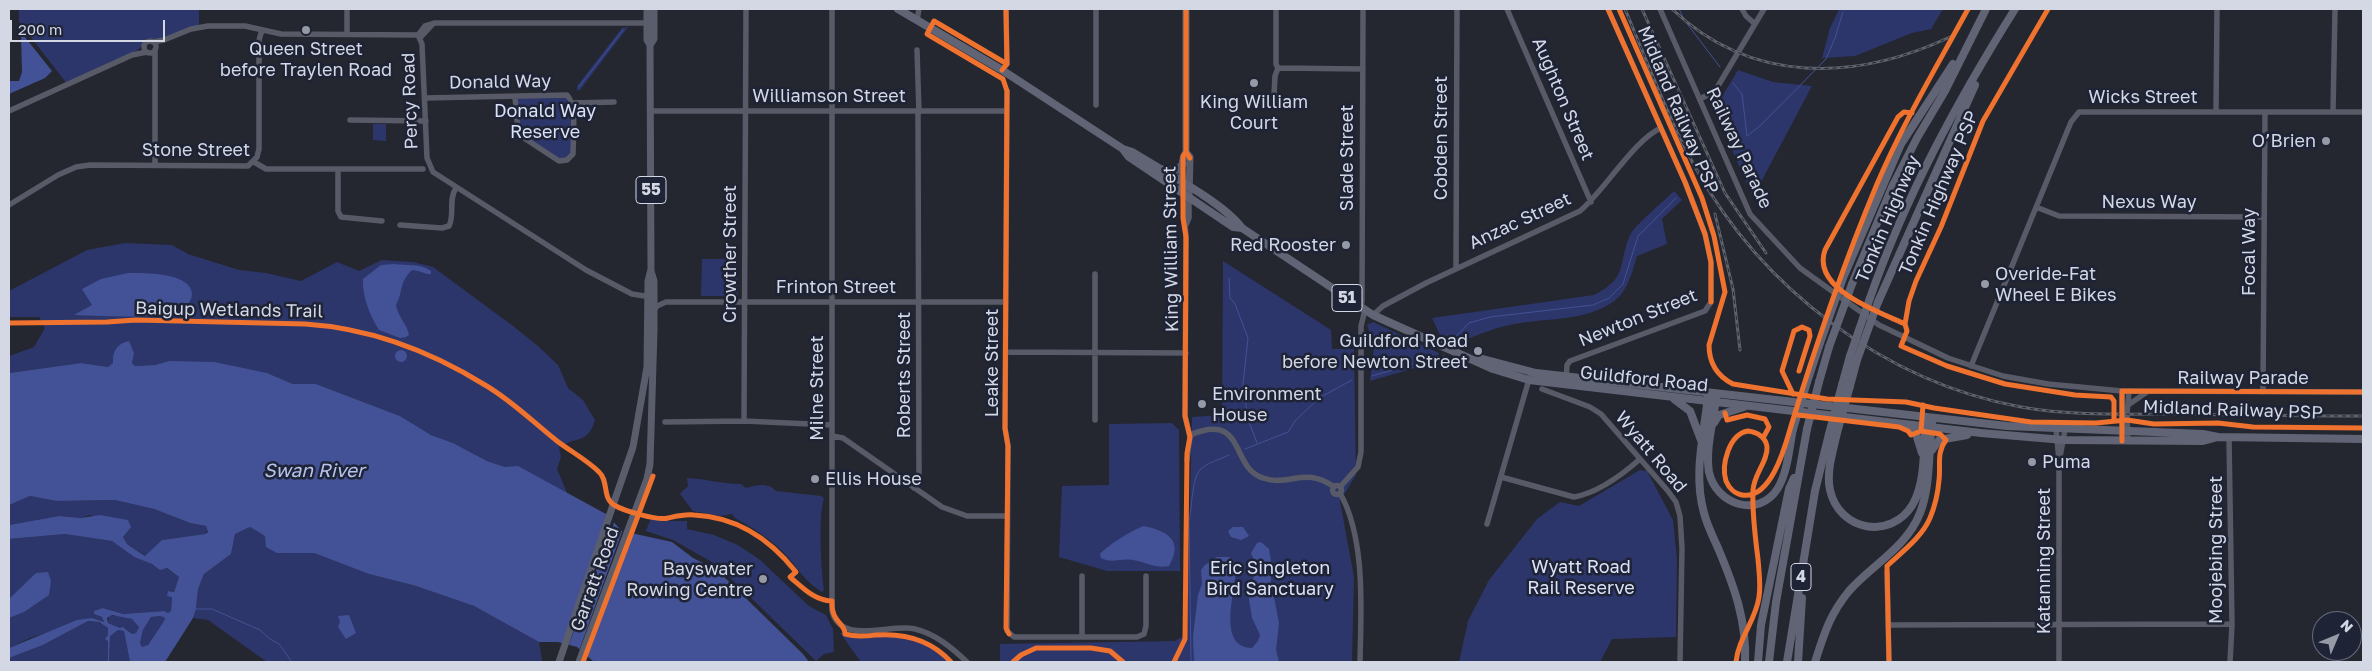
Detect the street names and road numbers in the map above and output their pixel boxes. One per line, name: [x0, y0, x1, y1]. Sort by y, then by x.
street label: Midland Railway PSP: [1633, 23, 1723, 197]
street label: Aughton Street: [1527, 34, 1599, 164]
street label: Percy Road: [398, 52, 422, 150]
street label: Donald Way: [449, 70, 551, 94]
street label: Cobden Street: [1430, 76, 1452, 200]
street label: Railway Parade: [1701, 84, 1777, 212]
street label: Williamson Street: [752, 85, 906, 107]
street label: Wicks Street: [2088, 86, 2198, 108]
street label: Slade Street: [1336, 105, 1358, 211]
street label: Tonkin Highway PSP: [1895, 108, 1983, 278]
street label: Stone Street: [142, 139, 250, 161]
street label: Tonkin Highway: [1851, 152, 1925, 286]
street label: King William Street: [1159, 166, 1183, 332]
road number: 55: [636, 176, 666, 204]
street label: Crowther Street: [719, 185, 741, 323]
street label: Anzac Street: [1466, 188, 1574, 254]
street label: Nexus Way: [2101, 191, 2197, 213]
street label: Focal Way: [2238, 208, 2260, 296]
street label: Frinton Street: [776, 276, 896, 298]
road number: 51: [1332, 284, 1362, 312]
street label: Newton Street: [1576, 284, 1700, 352]
street label: Baigup Wetlands Trail: [135, 298, 323, 322]
street label: Leake Street: [981, 309, 1003, 417]
street label: Roberts Street: [893, 312, 915, 438]
street label: Milne Street: [806, 335, 828, 441]
street label: Guildford Road: [1579, 362, 1709, 396]
street label: Railway Parade: [2177, 367, 2309, 389]
street label: Midland Railway PSP: [2143, 396, 2323, 424]
street label: Wyatt Road: [1611, 407, 1691, 497]
street label: Moojebing Street: [2205, 476, 2227, 624]
street label: Katanning Street: [2033, 488, 2055, 634]
street label: Garratt Road: [566, 524, 624, 634]
road number: 4: [1791, 564, 1811, 590]

